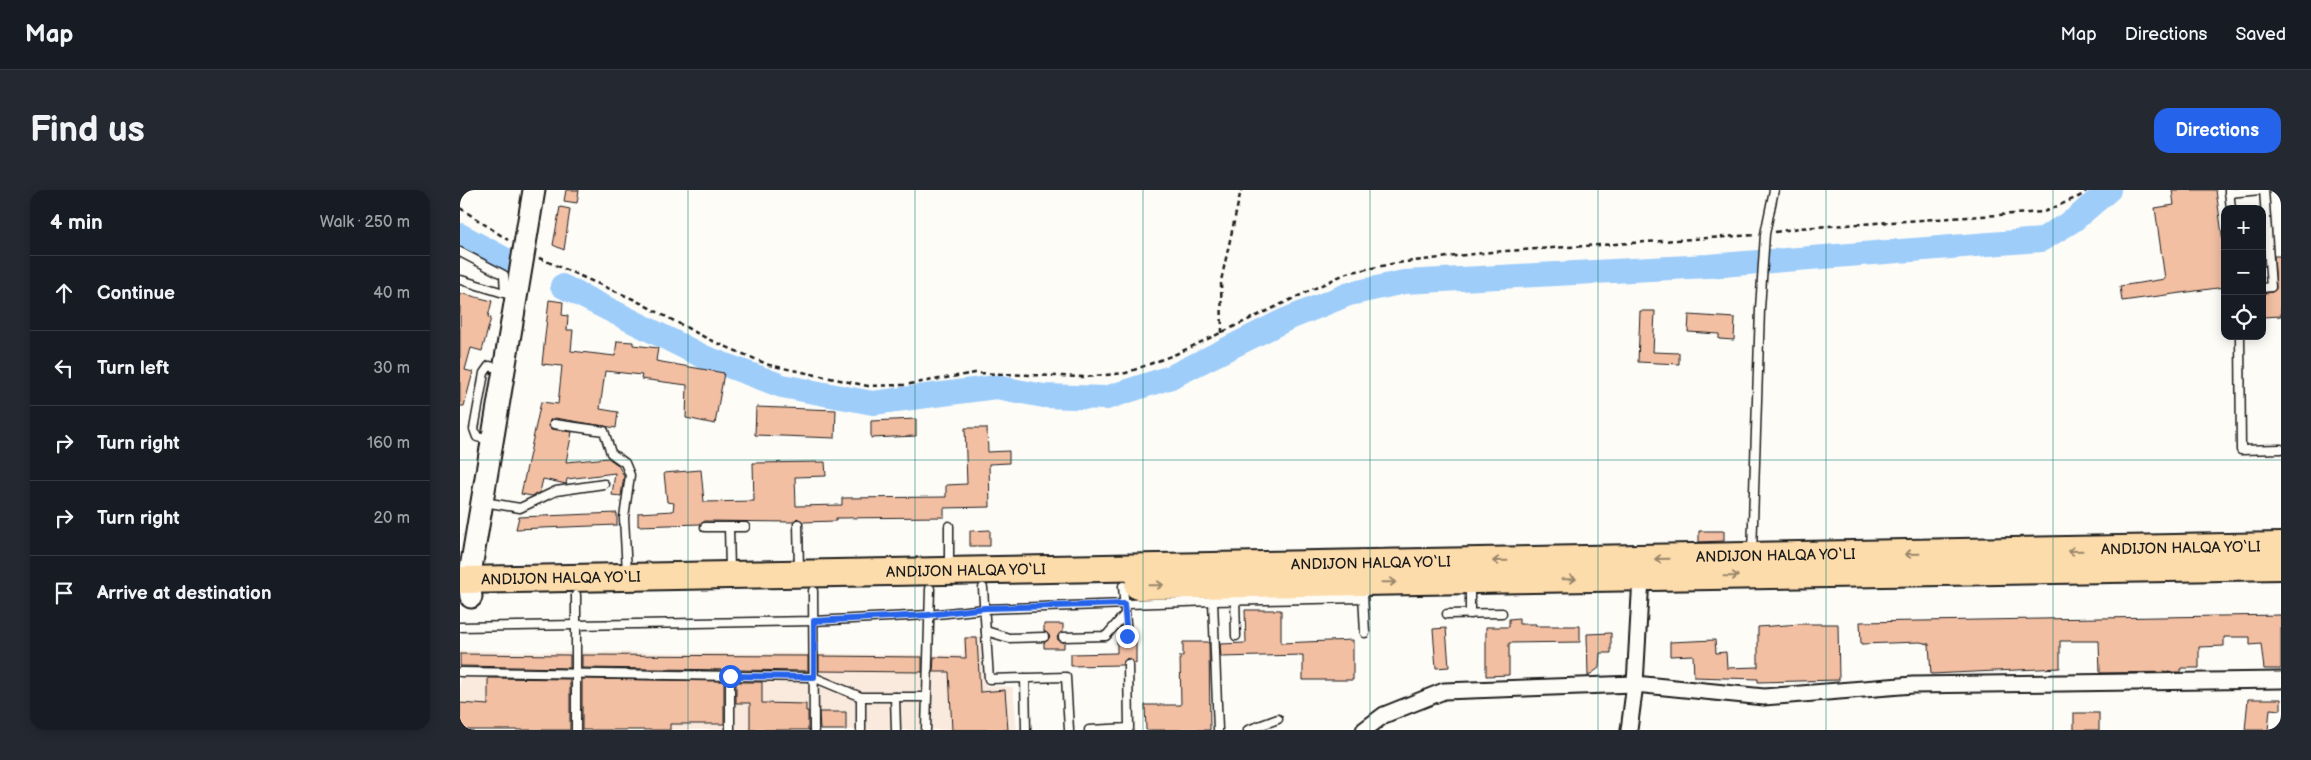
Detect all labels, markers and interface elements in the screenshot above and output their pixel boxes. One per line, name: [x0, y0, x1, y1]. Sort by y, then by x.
text: Map: [25, 20, 73, 49]
text: Map: [2061, 24, 2097, 45]
text: Directions: [2125, 24, 2207, 45]
text: Saved: [2235, 24, 2286, 45]
button: Directions: [2154, 108, 2281, 153]
text: Find us: [30, 109, 145, 152]
map controls: [2221, 205, 2266, 340]
button: +: [2221, 205, 2266, 250]
text: 4 min: [50, 210, 103, 235]
text: Walk · 250 m: [320, 213, 410, 232]
button: −: [2221, 250, 2266, 295]
icon: ahead: [50, 279, 78, 307]
text: Continue: [97, 282, 175, 305]
text: 40 m: [373, 284, 410, 303]
button: locate: [2221, 295, 2266, 340]
icon: left: [50, 354, 78, 382]
text: Turn left: [97, 357, 169, 380]
text: 30 m: [373, 359, 410, 378]
icon: right: [50, 429, 78, 457]
text: Turn right: [97, 432, 180, 455]
text: 160 m: [367, 434, 410, 453]
icon: right: [50, 504, 78, 532]
text: Turn right: [97, 507, 180, 530]
text: 20 m: [374, 509, 410, 528]
street label: ANDIJON HALQA YO‘LI: [2101, 537, 2261, 559]
street label: ANDIJON HALQA YO‘LI: [1696, 544, 1856, 566]
one-way arrow: [2067, 546, 2083, 555]
one-way arrow: [1905, 549, 1921, 559]
street label: ANDIJON HALQA YO‘LI: [1291, 552, 1451, 574]
one-way arrow: [1655, 554, 1671, 563]
one-way arrow: [1492, 556, 1508, 566]
street label: ANDIJON HALQA YO‘LI: [886, 560, 1046, 582]
street label: ANDIJON HALQA YO‘LI: [481, 567, 641, 589]
one-way arrow: [1722, 571, 1739, 581]
one-way arrow: [1560, 574, 1576, 584]
one-way arrow: [1380, 577, 1396, 587]
icon: arrive: [50, 579, 78, 607]
one-way arrow: [1148, 581, 1164, 590]
text: Arrive at destination: [97, 582, 272, 605]
route end: [1116, 625, 1139, 648]
route start: [719, 665, 742, 688]

